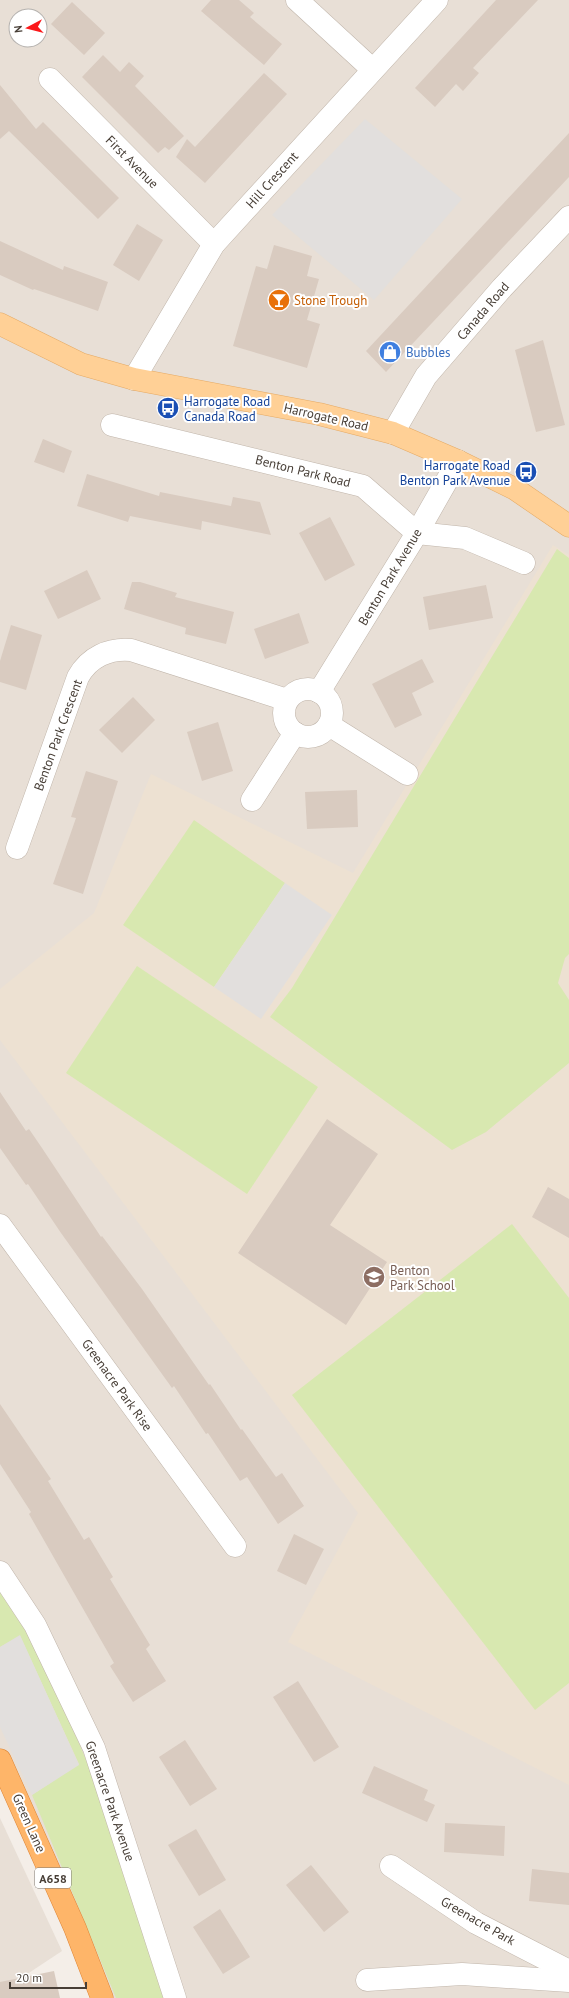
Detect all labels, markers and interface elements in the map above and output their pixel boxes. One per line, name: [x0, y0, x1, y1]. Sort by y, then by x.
north arrow: [8, 8, 48, 48]
text: N: [11, 25, 25, 34]
street label: First Avenue: [102, 132, 162, 192]
street label: Hill Crescent: [242, 148, 302, 212]
street label: Canada Road: [453, 278, 513, 344]
bar icon: Stone Trough: [266, 287, 292, 313]
place label: Stone Trough: [294, 292, 367, 309]
shop icon: Bubbles: [377, 339, 403, 365]
place label: Bubbles: [406, 344, 451, 361]
place label: Harrogate Road Canada Road: [184, 393, 270, 425]
bus stop icon: Harrogate Road Canada Road: [155, 395, 181, 421]
street label: Harrogate Road: [282, 399, 370, 435]
street label: Benton Park Road: [254, 451, 352, 491]
place label: Harrogate Road Benton Park Avenue: [400, 457, 510, 489]
bus stop icon: Harrogate Road Benton Park Avenue: [513, 459, 539, 485]
street label: Benton Park Avenue: [354, 525, 426, 629]
street label: Benton Park Crescent: [30, 676, 86, 793]
place label: Benton Park School: [390, 1262, 455, 1294]
school or university icon: Benton Park School: [361, 1264, 387, 1290]
street label: Greenacre Park Rise: [78, 1336, 156, 1434]
street label: Greenacre Park Avenue: [81, 1738, 139, 1864]
street label: Green Lane: [8, 1791, 50, 1855]
road number: A658: [35, 1868, 71, 1888]
street label: Greenacre Park: [438, 1893, 519, 1950]
scale bar: [10, 1964, 86, 1990]
text: 20 m: [16, 1970, 42, 1985]

